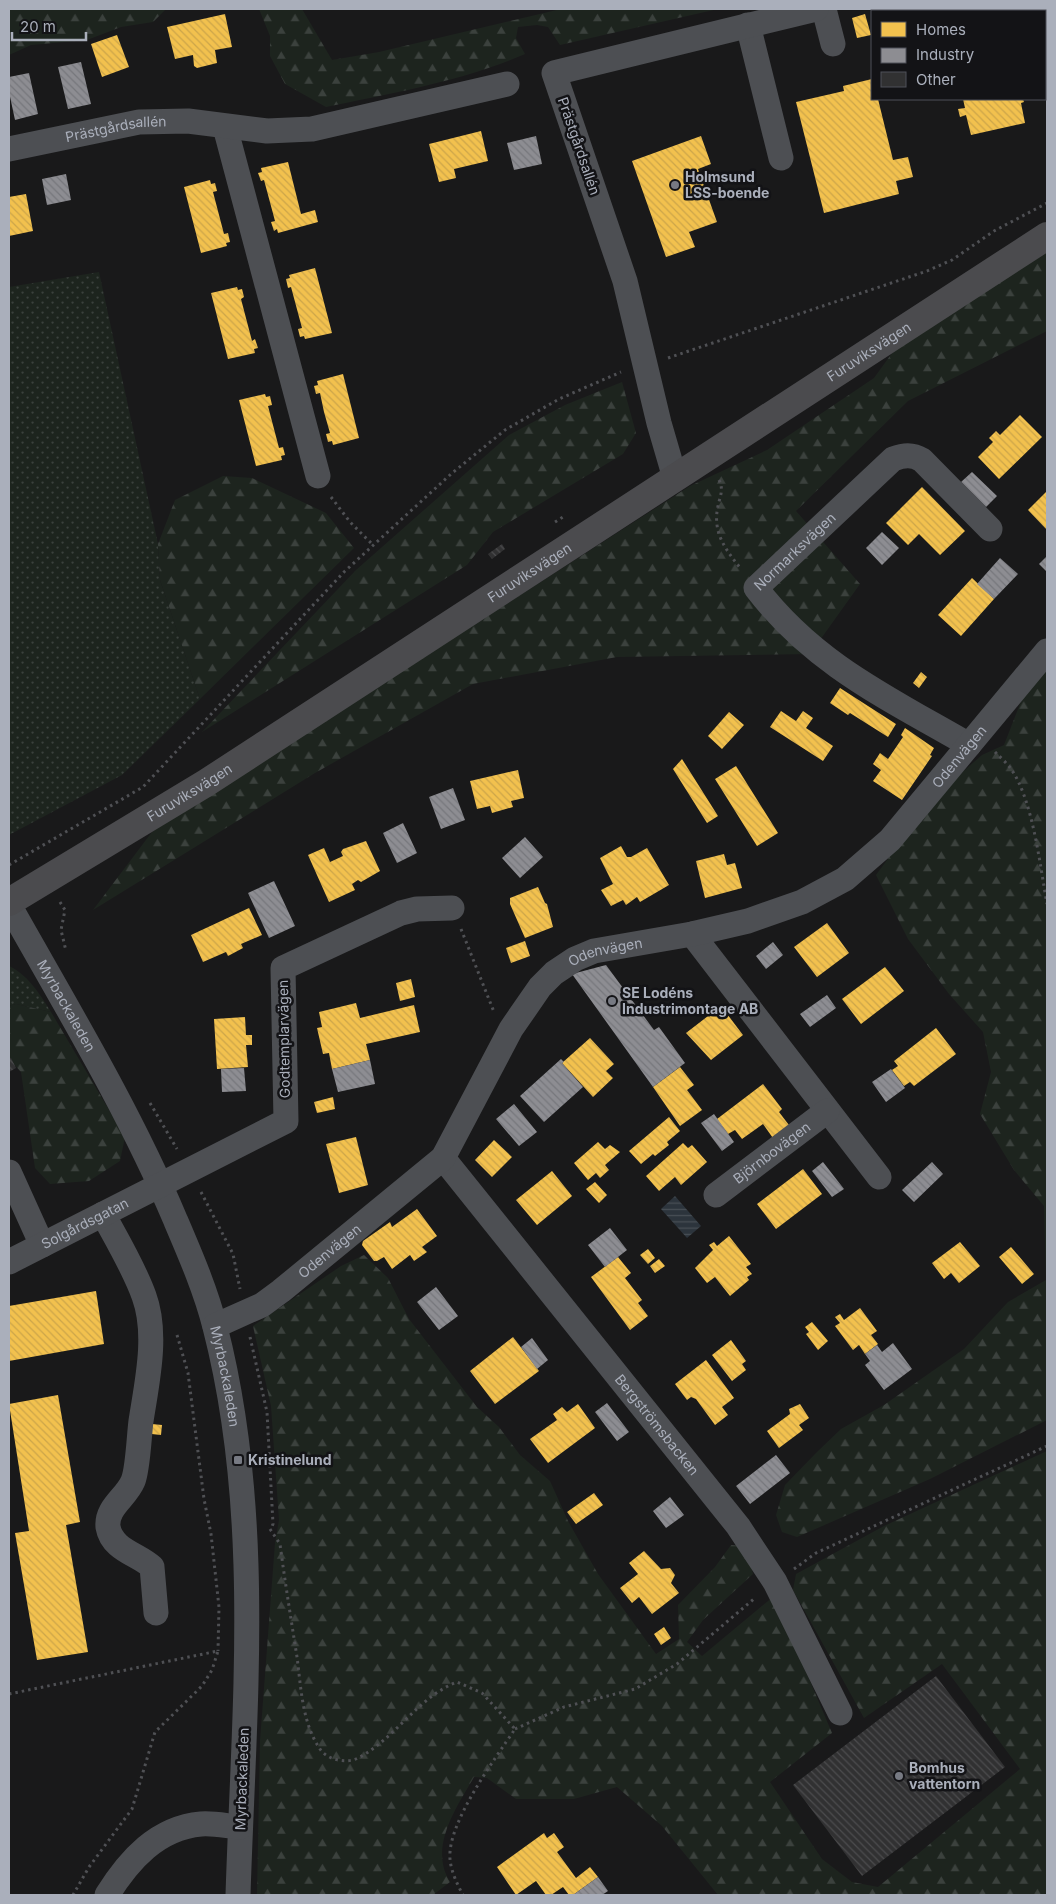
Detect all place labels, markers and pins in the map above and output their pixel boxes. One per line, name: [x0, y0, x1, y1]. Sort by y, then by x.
place label: Holmsund LSS-boende: [685, 168, 769, 201]
marker: Holmsund LSS-boende: [669, 179, 681, 191]
place label: SE Lodéns Industrimontage AB: [622, 984, 758, 1017]
marker: SE Lodéns Industrimontage AB: [606, 995, 618, 1007]
place label: Kristinelund: [248, 1451, 332, 1468]
marker: Kristinelund: [232, 1454, 244, 1466]
place label: Bomhus vattentorn: [909, 1759, 980, 1792]
marker: Bomhus vattentorn: [893, 1770, 905, 1782]

